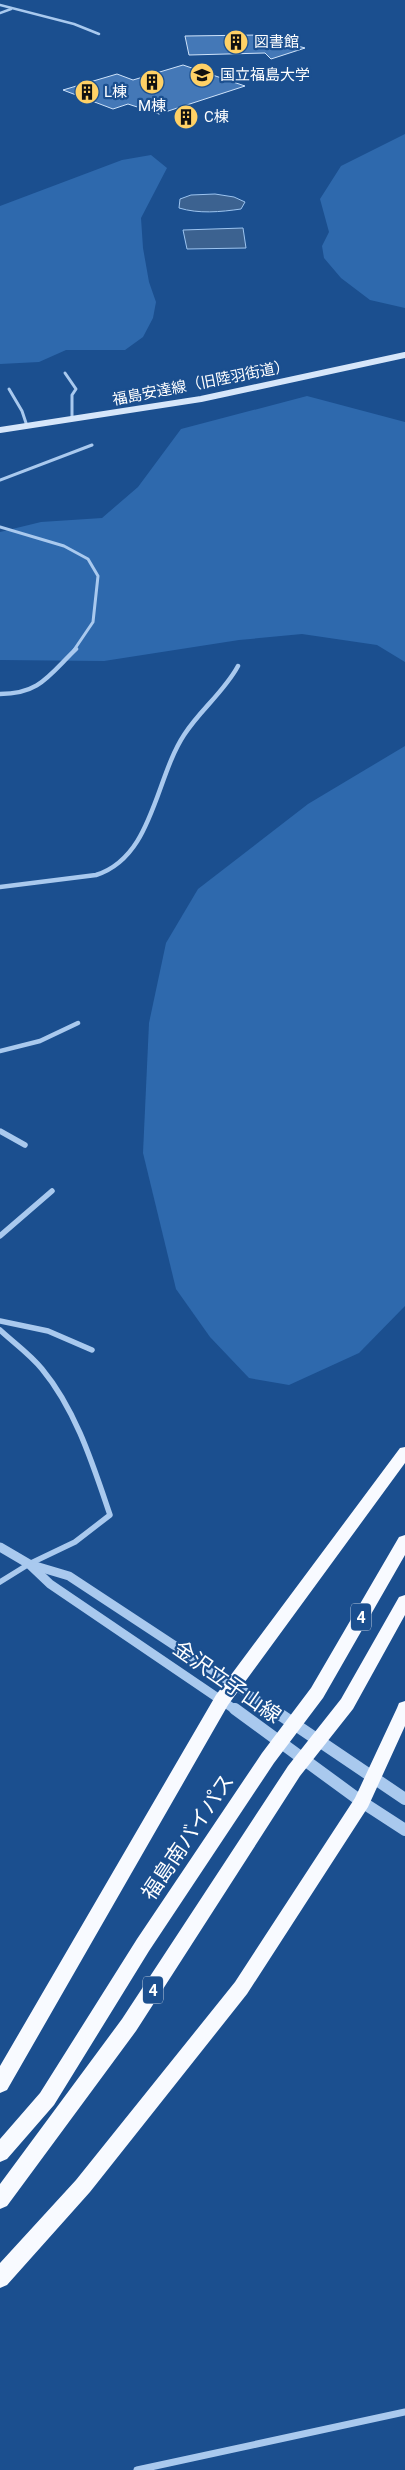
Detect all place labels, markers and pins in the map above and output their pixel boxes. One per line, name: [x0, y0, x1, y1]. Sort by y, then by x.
building icon: 図書館: [223, 29, 249, 55]
place label: 図書館: [254, 33, 299, 51]
school or university icon: 国立福島大学: [189, 62, 215, 88]
place label: 国立福島大学: [220, 66, 310, 84]
building icon: M棟: [139, 69, 165, 95]
building icon: L棟: [74, 79, 100, 105]
place label: L棟: [104, 83, 127, 101]
place label: M棟: [138, 97, 166, 115]
building icon: C棟: [173, 104, 199, 130]
place label: C棟: [204, 108, 229, 126]

